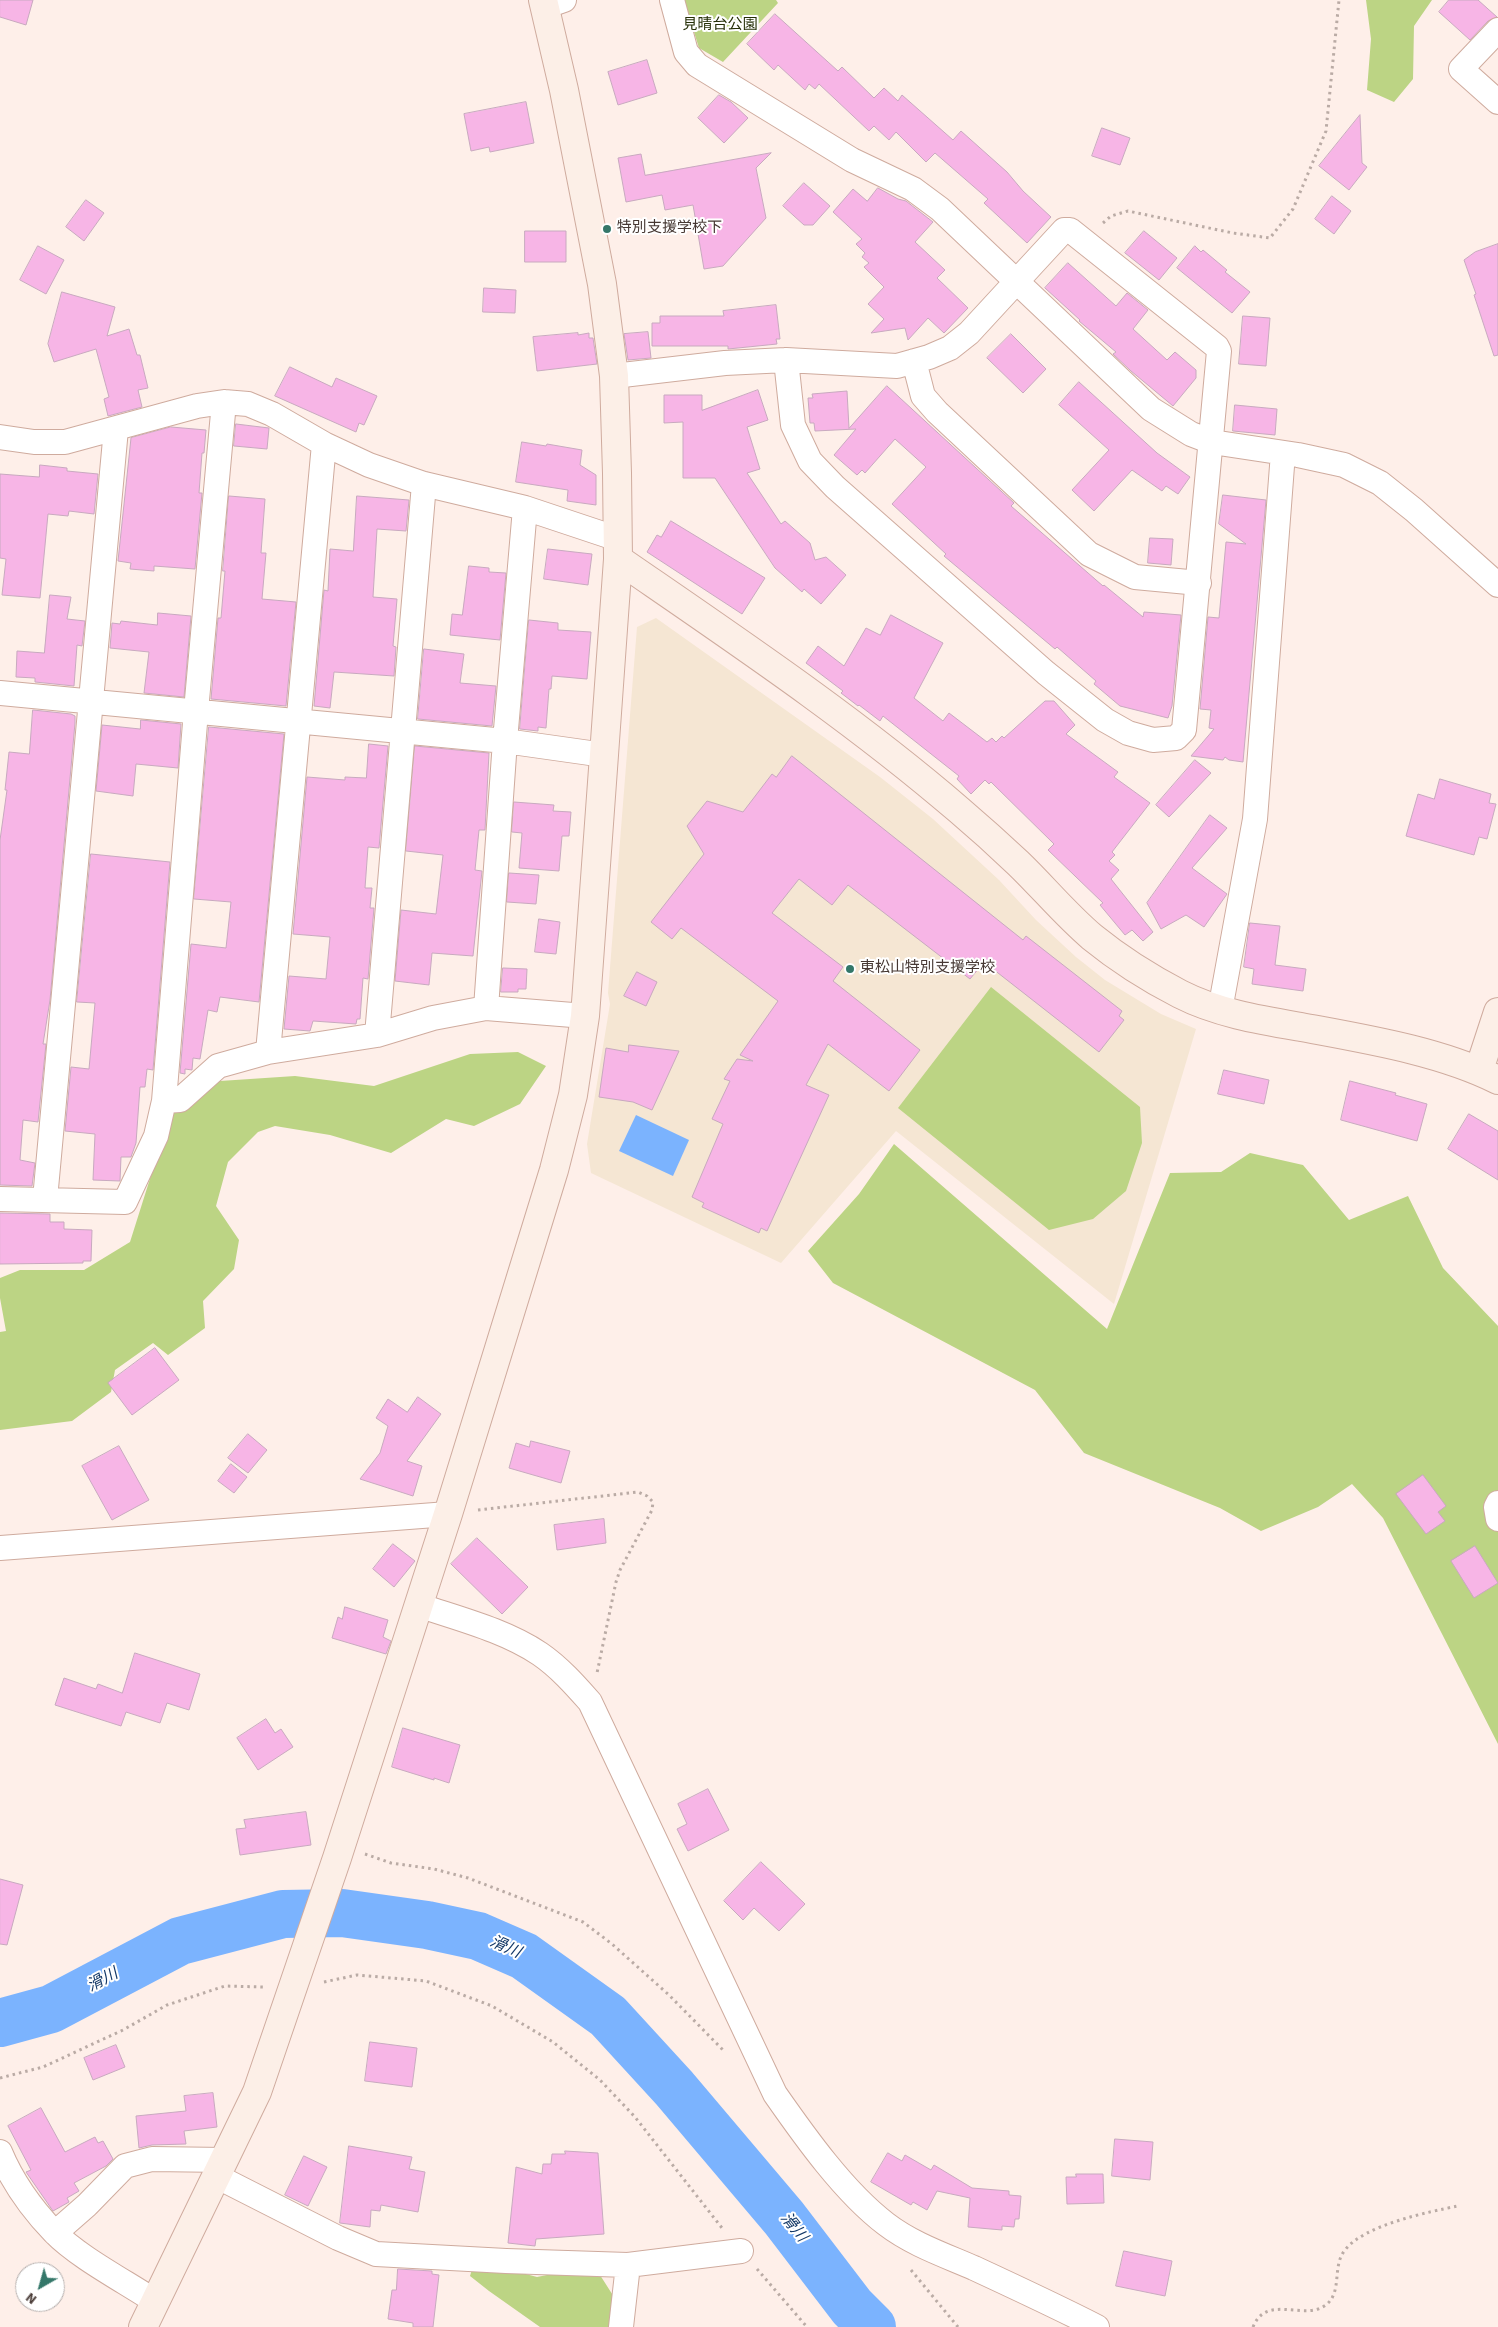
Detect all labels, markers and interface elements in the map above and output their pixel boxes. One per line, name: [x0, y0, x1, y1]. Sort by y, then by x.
park label: 見晴台公園: [683, 17, 757, 35]
place label: 特別支援学校下: [617, 220, 722, 238]
marker: 特別支援学校下: [601, 223, 613, 235]
place label: 東松山特別支援学校: [860, 960, 995, 978]
marker: 東松山特別支援学校: [844, 963, 856, 975]
water label: 滑川: [486, 1933, 524, 1963]
water label: 滑川: [84, 1965, 122, 1997]
water label: 滑川: [775, 2210, 811, 2246]
north arrow: [15, 2262, 65, 2312]
text: N: [22, 2287, 41, 2309]

